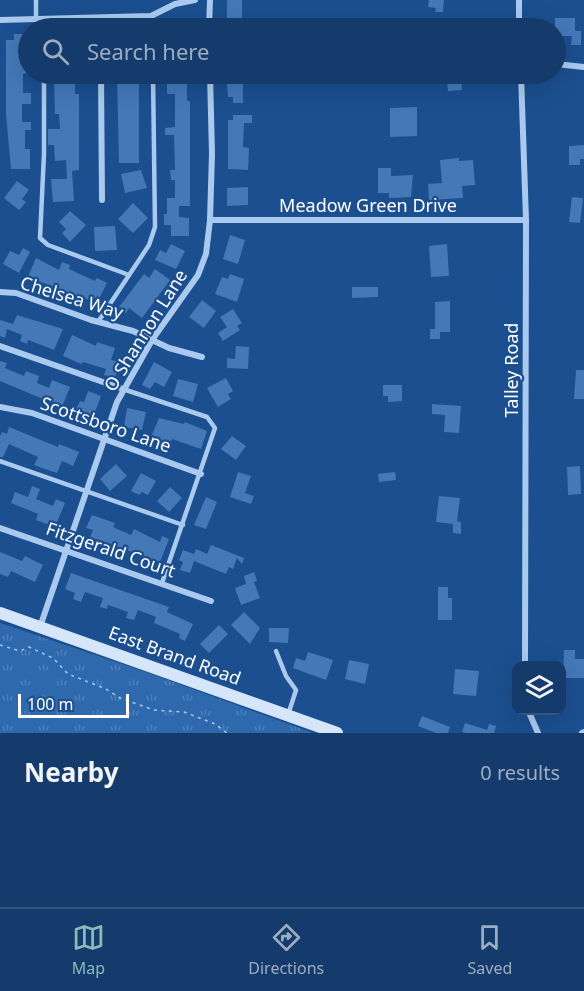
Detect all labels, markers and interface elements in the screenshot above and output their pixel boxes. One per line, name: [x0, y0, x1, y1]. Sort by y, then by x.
search box: [18, 18, 566, 84]
icon: search: [39, 35, 72, 68]
text: Search here: [87, 36, 209, 66]
street label: Meadow Green Drive: [279, 193, 457, 217]
street label: O Shannon Lane: [98, 264, 192, 396]
street label: Chelsea Way: [18, 270, 127, 324]
street label: Talley Road: [499, 323, 523, 417]
street label: Scottsboro Lane: [38, 390, 174, 458]
street label: Fitzgerald Court: [43, 516, 179, 582]
street label: East Brand Road: [106, 620, 244, 690]
map controls: [512, 661, 566, 715]
button: layers: [512, 661, 566, 715]
scale bar: [18, 691, 129, 718]
text: 100 m: [27, 693, 74, 715]
text: Nearby: [24, 754, 119, 790]
text: 0 results: [480, 759, 560, 786]
tab: Map: [72, 921, 105, 979]
tab: Directions: [248, 921, 324, 979]
tab: Saved: [468, 921, 512, 979]

